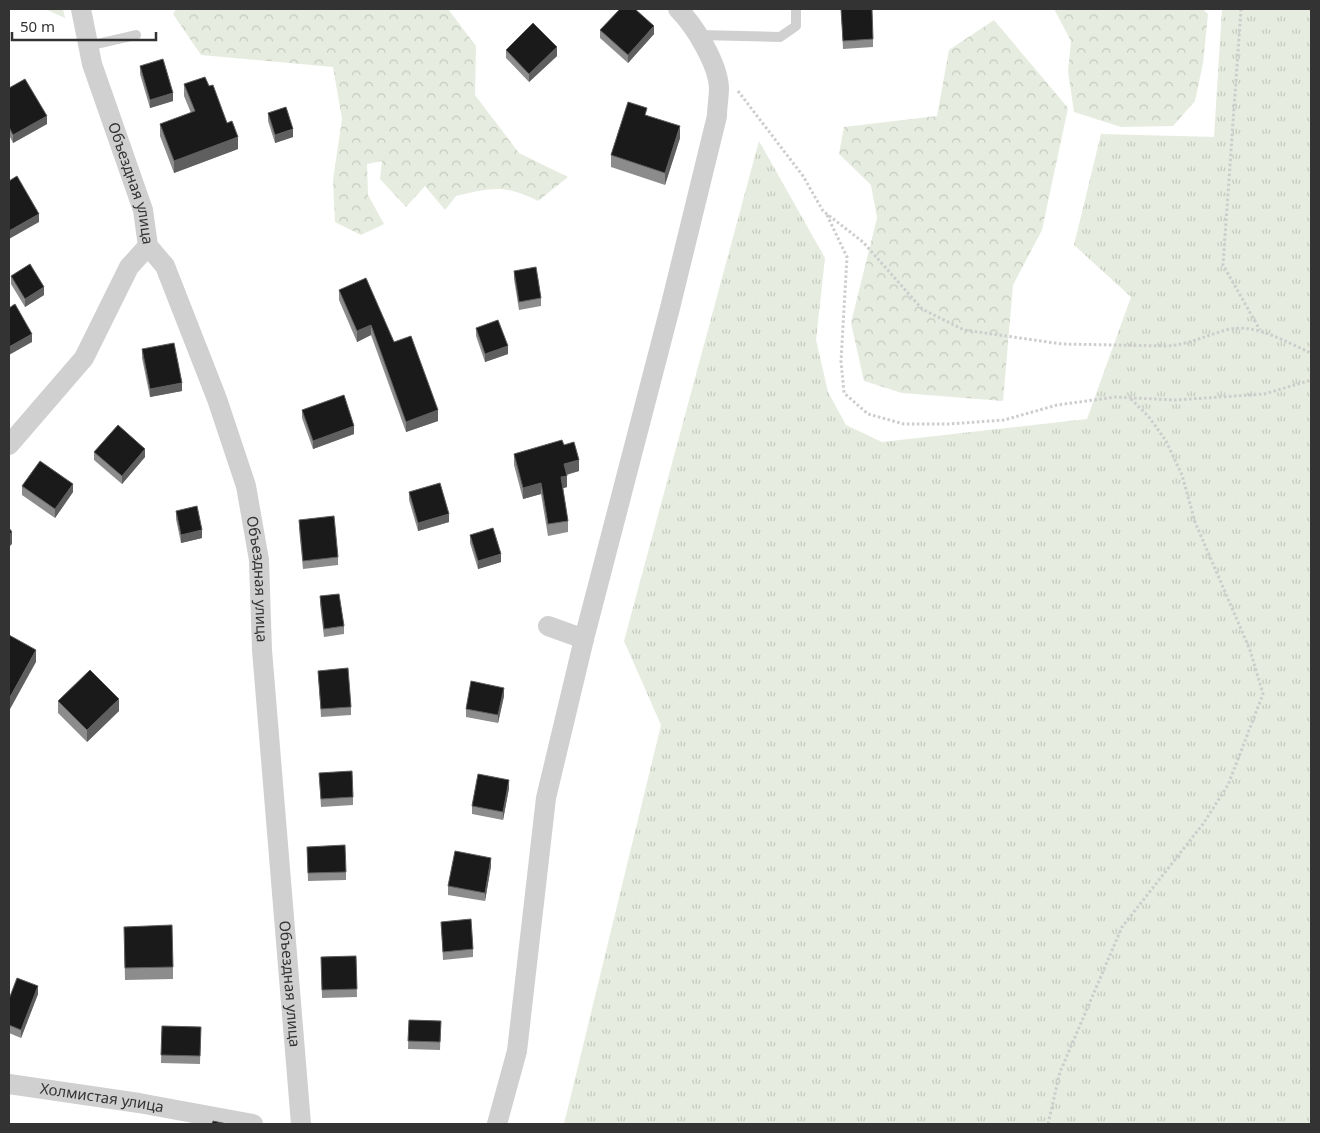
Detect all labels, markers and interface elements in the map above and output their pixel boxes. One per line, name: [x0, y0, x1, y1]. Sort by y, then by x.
scale bar: [12, 10, 156, 42]
text: 50 m: [20, 16, 55, 36]
street label: Объездная улица: [104, 119, 159, 246]
street label: Объездная улица: [242, 514, 273, 643]
street label: Объездная улица: [275, 920, 306, 1048]
street label: Холмистая улица: [39, 1078, 166, 1116]

